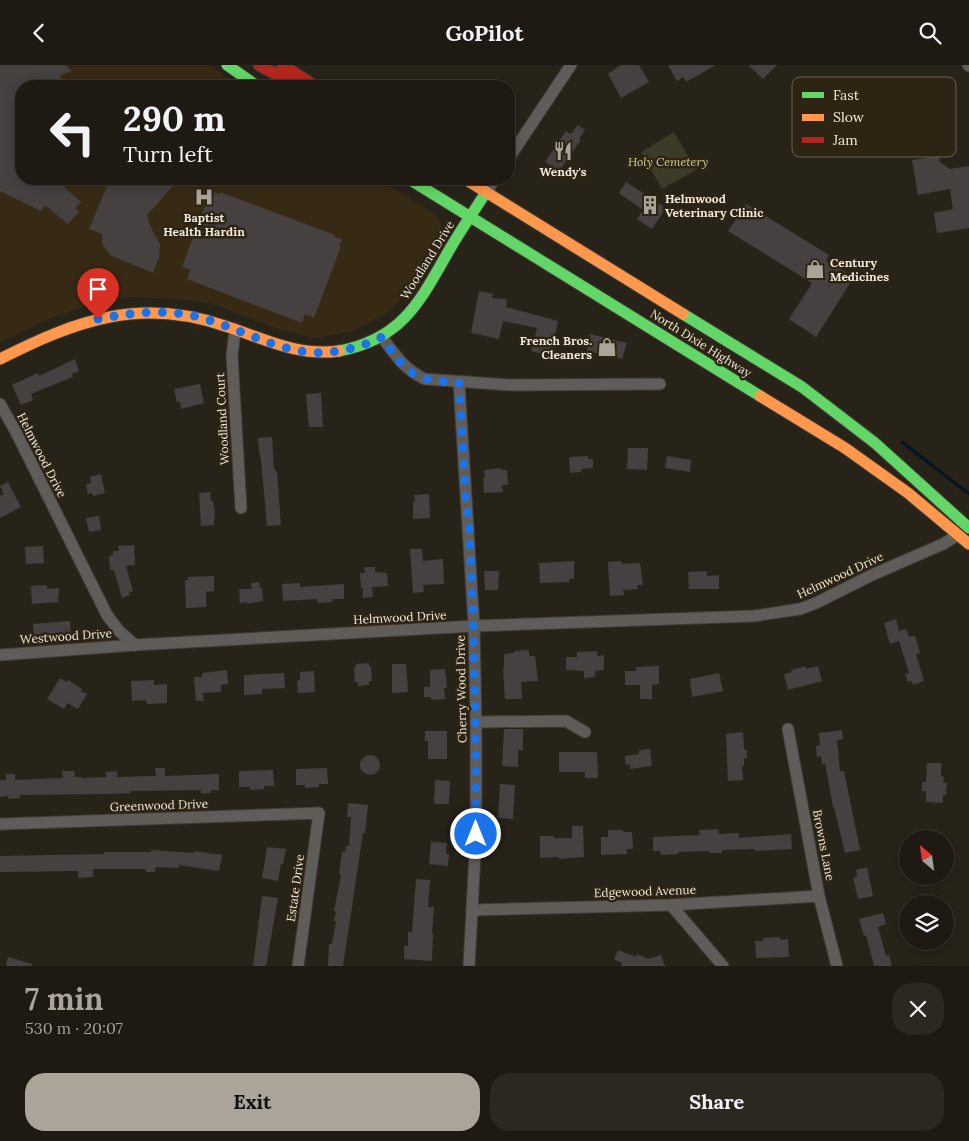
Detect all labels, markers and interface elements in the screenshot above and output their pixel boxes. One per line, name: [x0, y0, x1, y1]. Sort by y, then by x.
icon: back: [25, 19, 53, 47]
text: GoPilot: [445, 19, 524, 47]
icon: search: [916, 19, 944, 47]
legend: [792, 77, 956, 157]
text: Fast: [833, 86, 860, 104]
text: 290 m: [123, 96, 225, 141]
icon: left: [40, 100, 105, 165]
text: Slow: [833, 108, 865, 126]
text: Jam: [832, 131, 858, 149]
text: Turn left: [123, 140, 213, 168]
restaurant icon: Wendy's: [552, 140, 574, 162]
park label: Holy Cemetery: [628, 154, 708, 169]
place label: Wendy's: [539, 164, 587, 179]
hospital icon: Baptist Health Hardin: [193, 186, 215, 208]
place label: Helmwood Veterinary Clinic: [665, 191, 764, 220]
building icon: Helmwood Veterinary Clinic: [639, 194, 661, 216]
place label: Baptist Health Hardin: [163, 210, 245, 239]
street label: Woodland Drive: [397, 218, 457, 302]
place label: Century Medicines: [830, 255, 889, 284]
shop icon: Century Medicines: [804, 258, 826, 280]
pin: [77, 268, 119, 319]
icon: arrive: [84, 275, 112, 303]
street label: North Dixie Highway: [648, 306, 755, 381]
place label: French Bros. Cleaners: [520, 333, 592, 362]
shop icon: French Bros. Cleaners: [596, 336, 618, 358]
street label: Woodland Court: [212, 372, 232, 465]
street label: Helmwood Drive: [14, 410, 70, 500]
street label: Helmwood Drive: [795, 548, 886, 602]
street label: Helmwood Drive: [353, 607, 448, 627]
street label: Westwood Drive: [19, 625, 113, 647]
street label: Cherry Wood Drive: [453, 634, 469, 743]
street label: Greenwood Drive: [110, 796, 209, 814]
position arrow: [449, 807, 501, 859]
street label: Browns Lane: [810, 808, 838, 882]
north arrow: [899, 830, 954, 885]
map controls: [899, 830, 954, 950]
street label: Estate Drive: [283, 853, 307, 923]
street label: Edgewood Avenue: [594, 882, 697, 900]
button: layers: [899, 895, 954, 950]
text: 7 min: [25, 980, 104, 1018]
button: close: [892, 983, 944, 1035]
text: 530 m · 20:07: [25, 1018, 123, 1038]
button: Exit: [25, 1073, 480, 1131]
button: Share: [490, 1073, 944, 1131]

